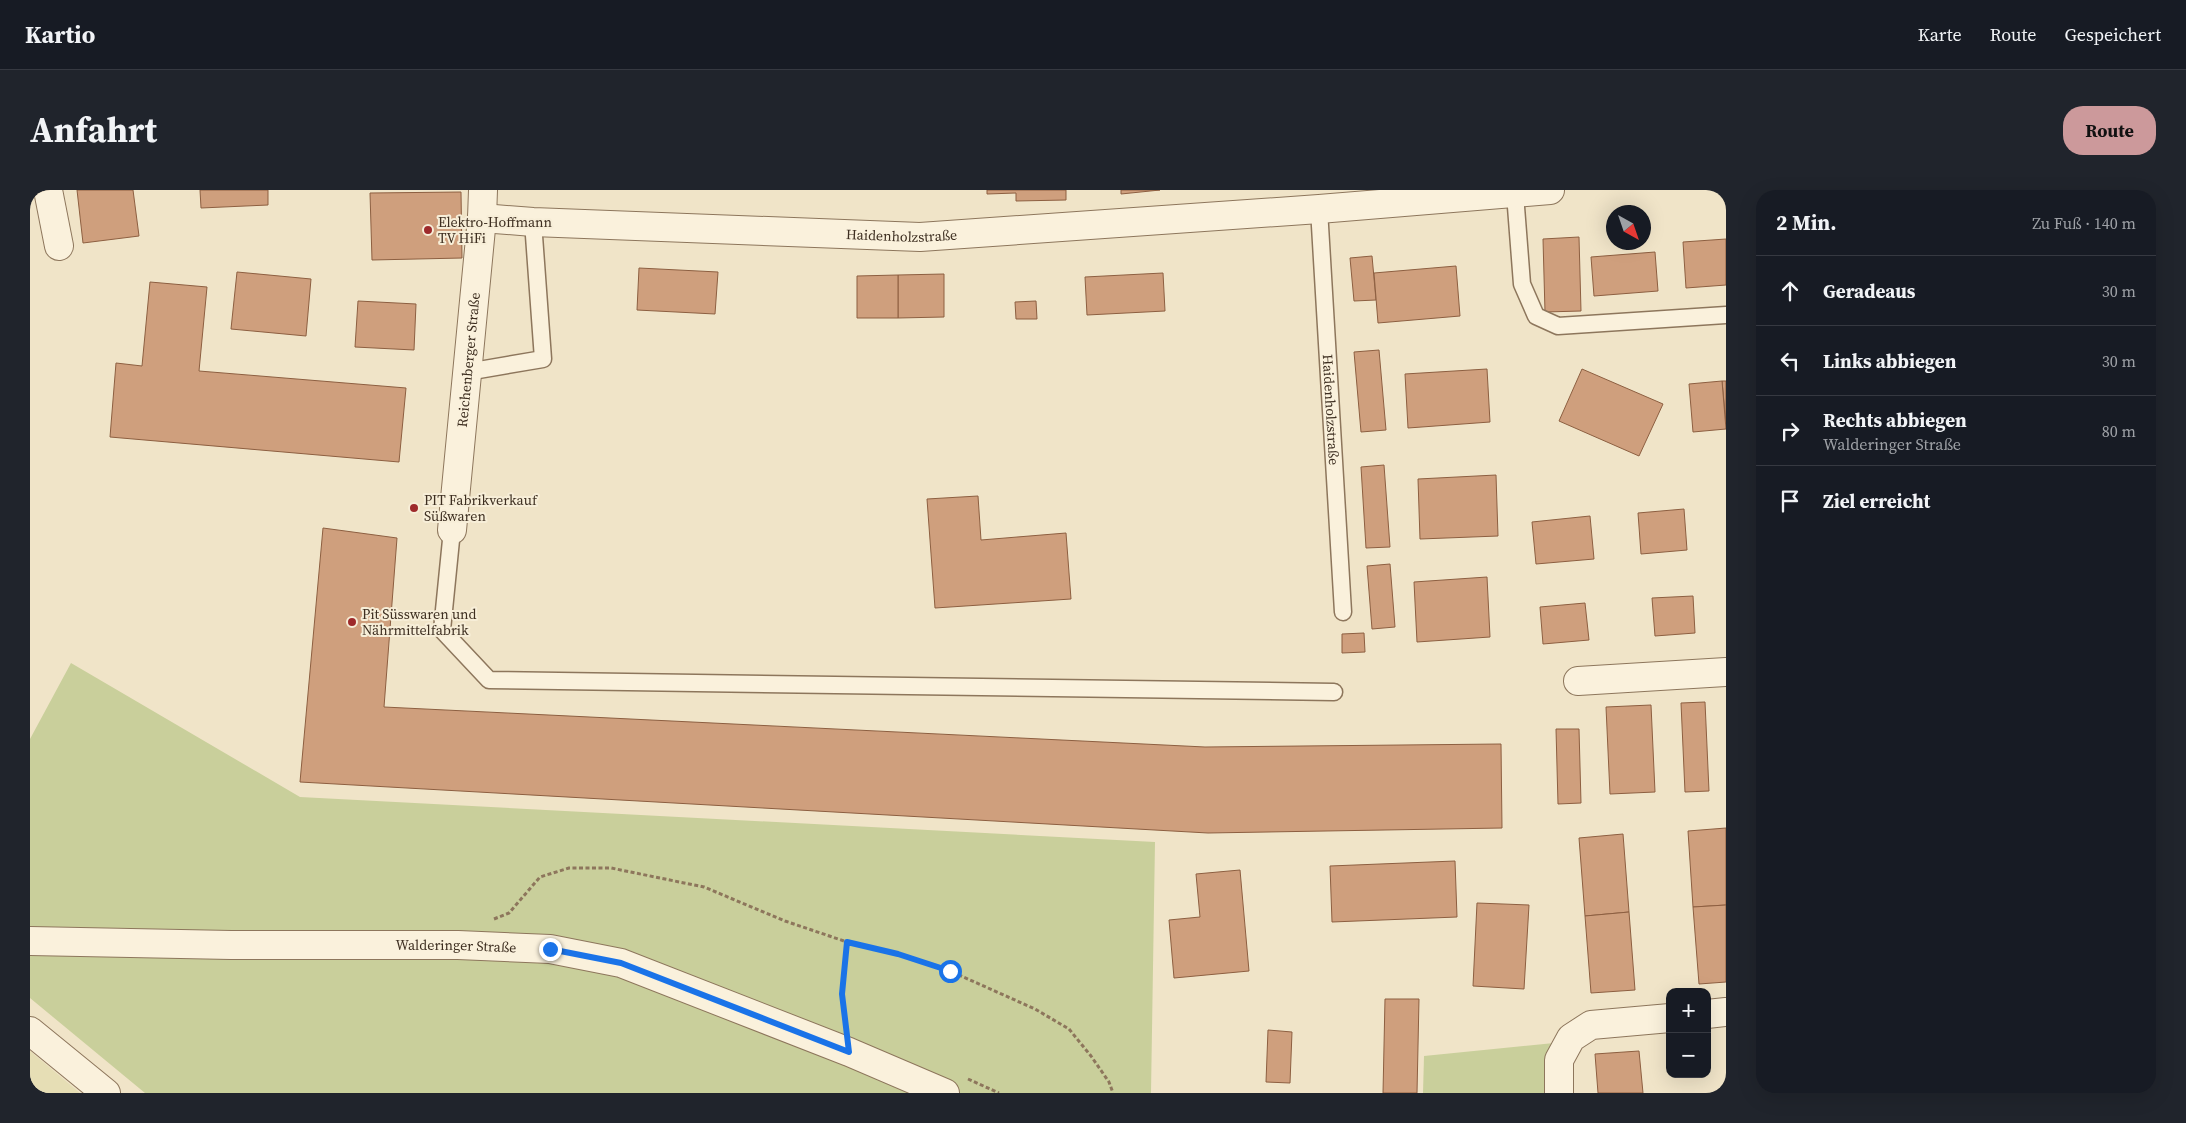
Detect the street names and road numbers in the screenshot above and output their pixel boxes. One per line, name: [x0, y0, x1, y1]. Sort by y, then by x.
street label: Haidenholzstraße: [846, 224, 958, 247]
street label: Reichenberger Straße: [452, 291, 485, 428]
street label: Haidenholzstraße: [1318, 354, 1344, 466]
street label: Walderinger Straße: [395, 935, 517, 958]

